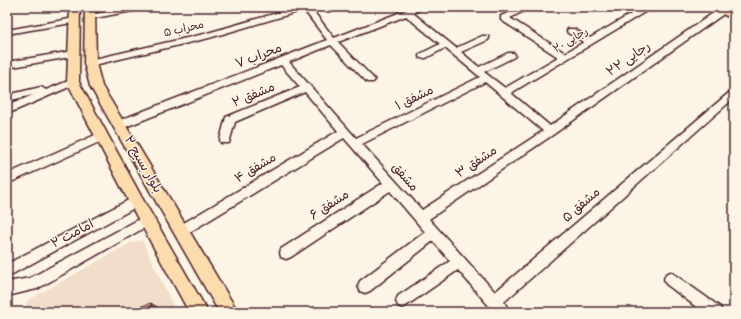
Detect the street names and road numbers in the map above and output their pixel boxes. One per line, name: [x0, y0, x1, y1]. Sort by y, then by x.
street label: محراب ۵: [163, 19, 205, 40]
street label: رجایی ۲۰: [551, 25, 591, 56]
street label: رجایی ۲۲: [604, 39, 654, 81]
street label: محراب ۷: [234, 41, 284, 73]
street label: مشفق ۲: [230, 80, 278, 112]
street label: مشفق ۱: [393, 83, 437, 115]
street label: بلوار بسیج ۲: [120, 134, 164, 196]
street label: مشفق ۳: [453, 144, 501, 182]
street label: مشفق ۴: [233, 151, 279, 187]
street label: مشفق: [388, 161, 420, 195]
street label: مشفق ۵: [560, 186, 604, 226]
street label: مشفق ۶: [307, 187, 352, 224]
street label: امامت ۲: [49, 218, 97, 252]

